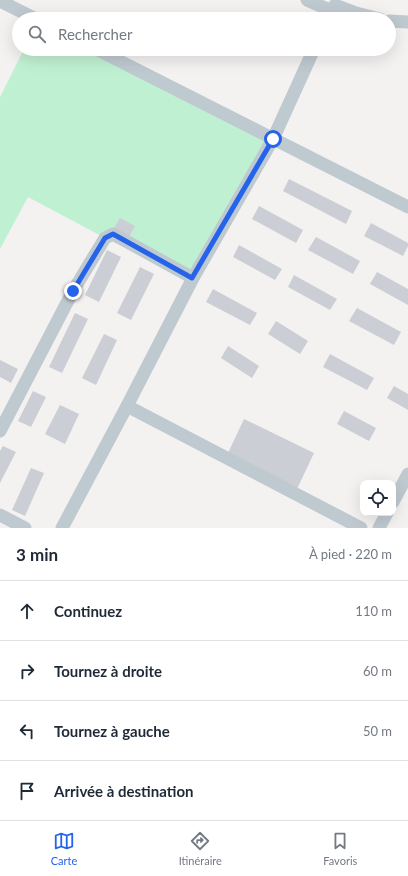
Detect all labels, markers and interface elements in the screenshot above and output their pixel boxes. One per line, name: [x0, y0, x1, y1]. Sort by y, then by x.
search box: [12, 12, 396, 56]
icon: search: [26, 23, 48, 45]
text: Rechercher: [58, 25, 132, 43]
route start: [264, 130, 282, 148]
route end: [64, 282, 82, 300]
map controls: [360, 480, 396, 516]
button: locate: [360, 480, 396, 516]
text: 3 min: [16, 544, 58, 565]
text: À pied · 220 m: [309, 546, 392, 562]
icon: ahead: [16, 600, 38, 622]
text: Continuez: [54, 602, 122, 620]
text: 110 m: [355, 603, 392, 619]
icon: right: [16, 660, 38, 682]
text: Tournez à droite: [54, 662, 162, 680]
text: 60 m: [363, 663, 392, 679]
icon: left: [16, 720, 38, 742]
text: Tournez à gauche: [54, 722, 170, 740]
text: 50 m: [363, 723, 392, 739]
icon: arrive: [16, 780, 38, 802]
text: Arrivée à destination: [54, 782, 193, 800]
tab: Carte: [51, 830, 77, 867]
tab: Itinéraire: [179, 830, 222, 867]
tab: Favoris: [323, 830, 357, 867]

